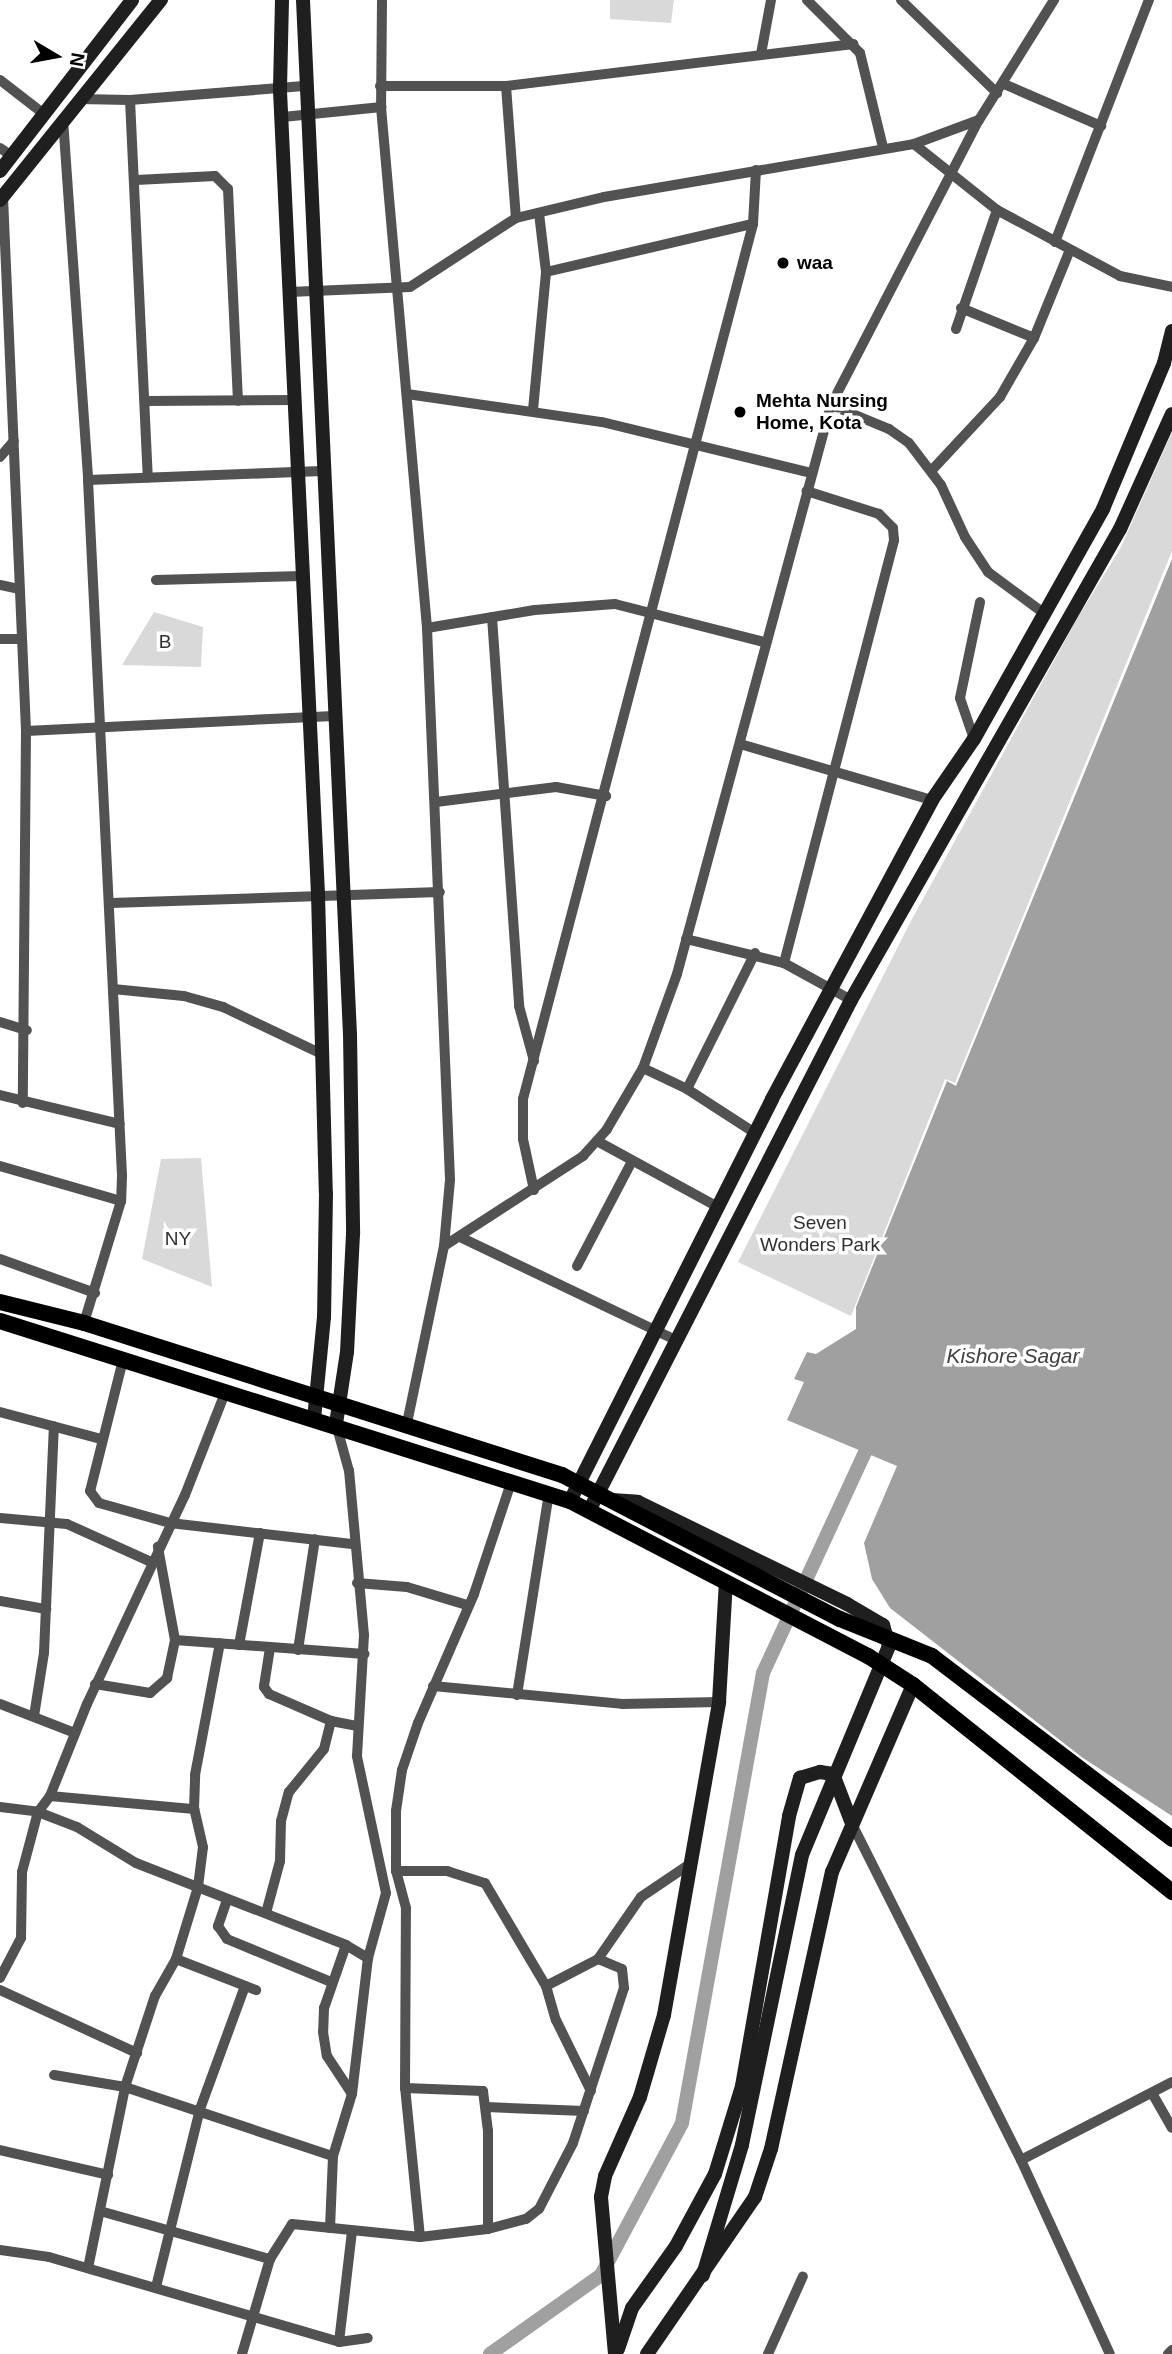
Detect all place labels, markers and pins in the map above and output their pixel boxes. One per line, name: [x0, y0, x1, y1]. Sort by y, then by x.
place label: waa: [797, 252, 833, 274]
marker: waa: [775, 255, 791, 271]
place label: Mehta Nursing Home, Kota: [756, 390, 888, 434]
marker: Mehta Nursing Home, Kota: [730, 402, 750, 422]

